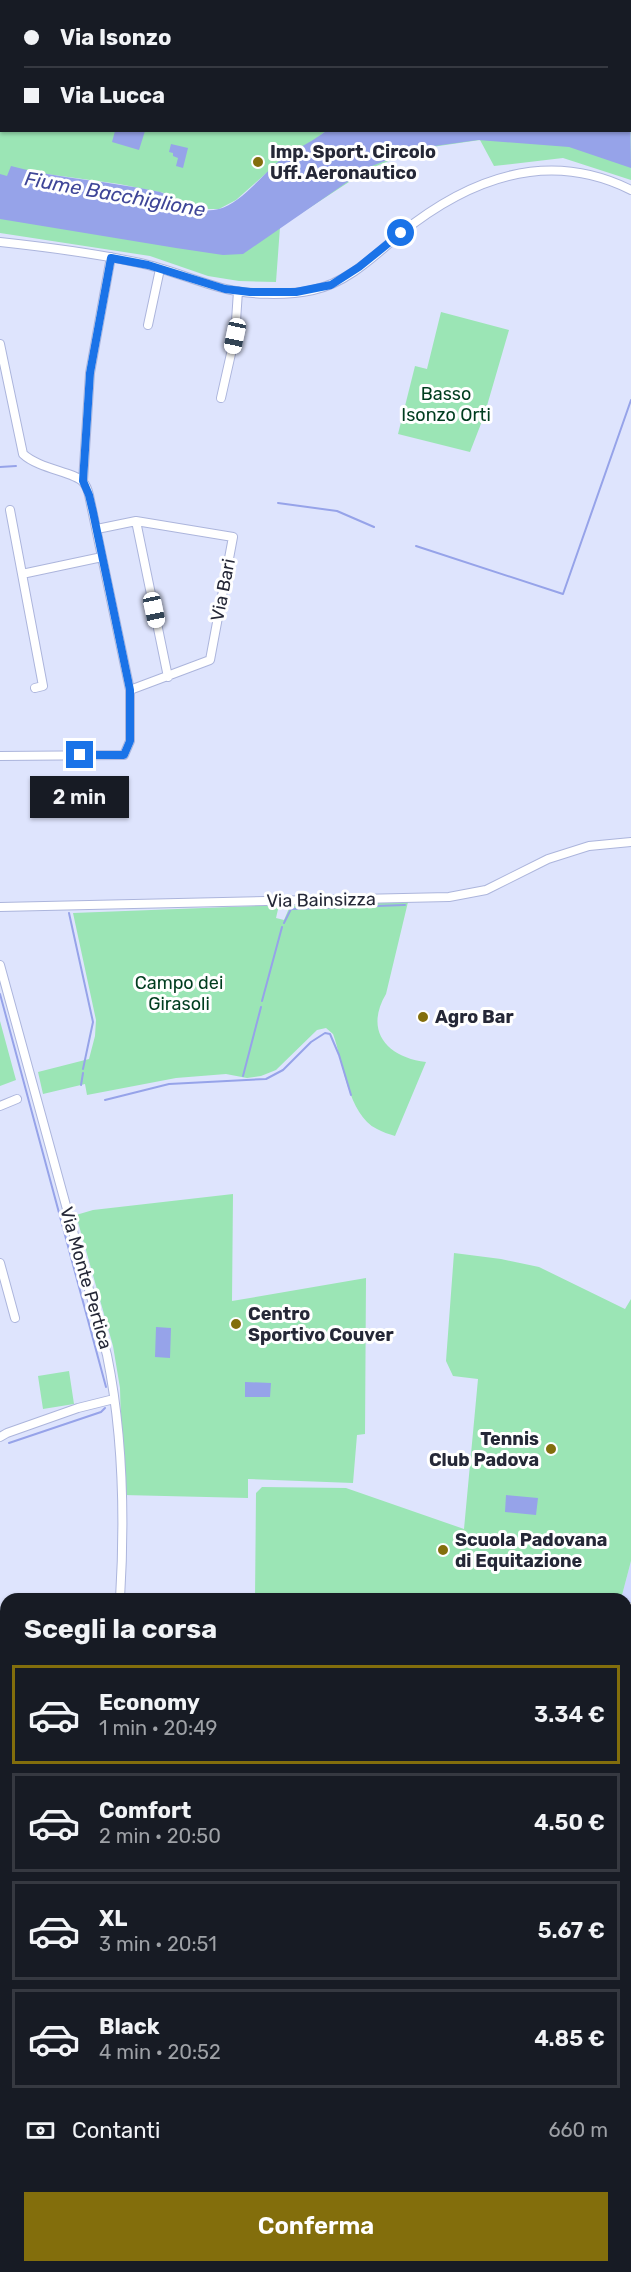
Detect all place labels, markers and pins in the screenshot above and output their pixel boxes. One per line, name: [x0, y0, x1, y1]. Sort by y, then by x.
place label: Imp. Sport. Circolo Uff. Aeronautico: [270, 141, 436, 184]
marker: Imp. Sport. Circolo Uff. Aeronautico: [251, 155, 265, 169]
place label: Agro Bar: [435, 1006, 514, 1028]
marker: Agro Bar: [416, 1010, 430, 1024]
place label: Centro Sportivo Couver: [248, 1303, 394, 1346]
marker: Centro Sportivo Couver: [229, 1317, 243, 1331]
place label: Tennis Club Padova: [429, 1428, 539, 1471]
marker: Tennis Club Padova: [544, 1442, 558, 1456]
place label: Scuola Padovana di Equitazione: [455, 1529, 607, 1572]
marker: Scuola Padovana di Equitazione: [436, 1543, 450, 1557]

